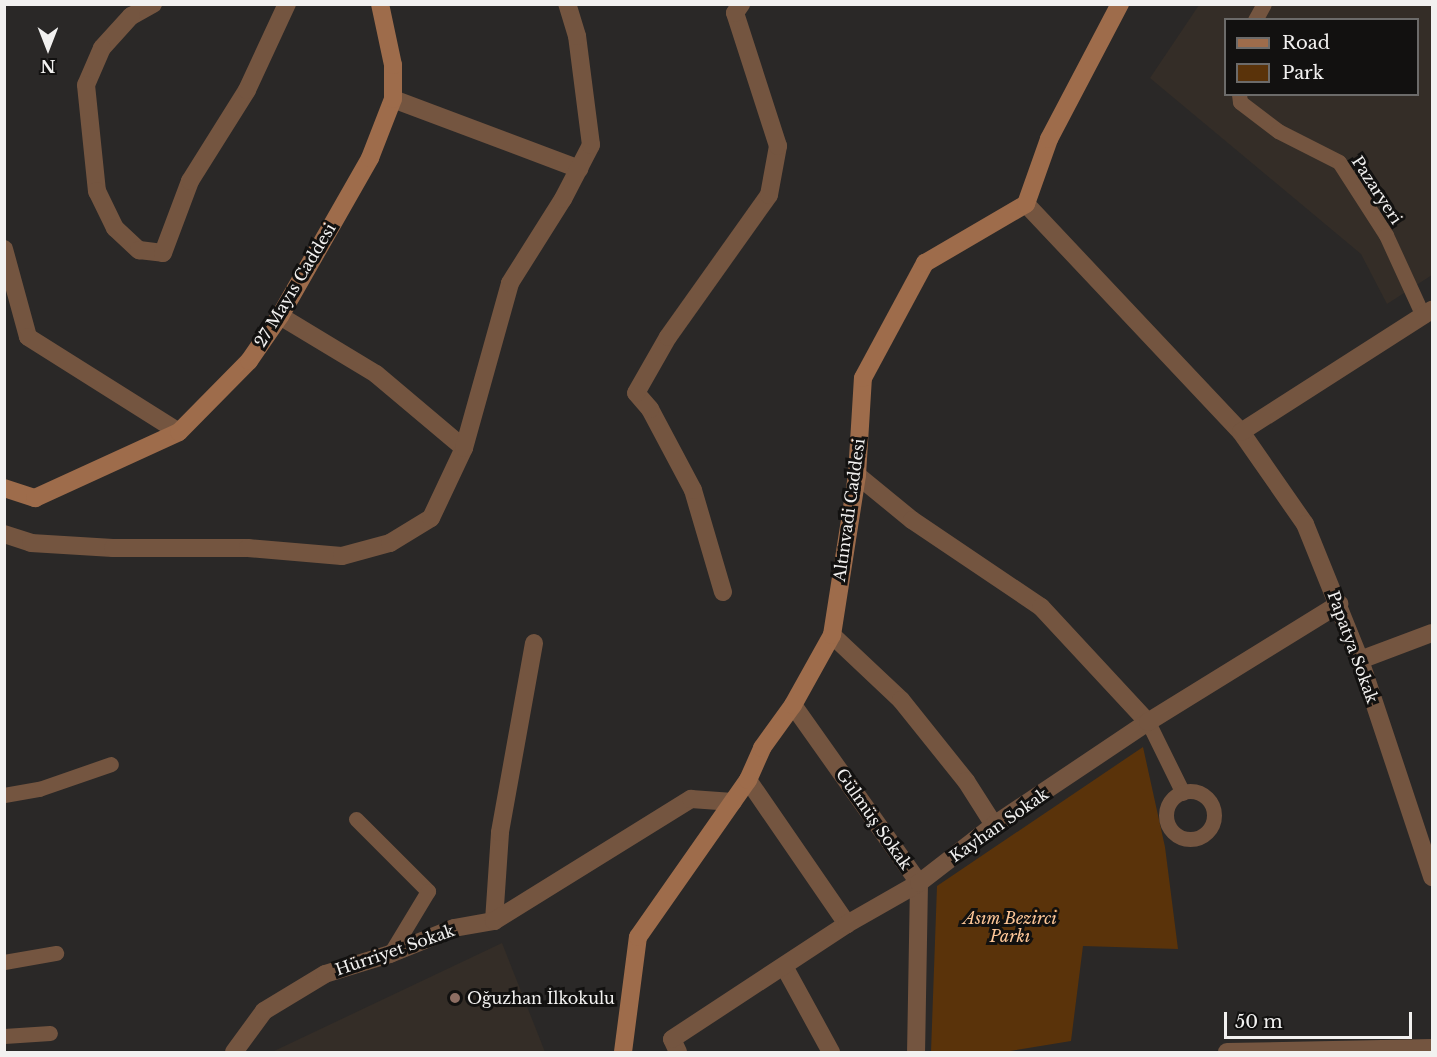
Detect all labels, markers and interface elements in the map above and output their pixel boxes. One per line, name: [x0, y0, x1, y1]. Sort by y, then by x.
north arrow: [18, 18, 78, 78]
legend: [1224, 18, 1419, 96]
text: Road: [1282, 32, 1330, 54]
text: N: [40, 56, 56, 76]
text: Park: [1282, 62, 1324, 84]
street label: Pazaryeri: [1348, 152, 1406, 228]
street label: 27 Mayıs Caddesi: [250, 220, 340, 350]
street label: Altınvadi Caddesi: [829, 437, 869, 583]
street label: Papatya Sokak: [1324, 588, 1382, 706]
street label: Gülmüş Sokak: [832, 765, 916, 873]
street label: Kayhan Sokak: [946, 784, 1052, 866]
park label: Asım Bezirci Parkı: [963, 908, 1057, 946]
street label: Hürriyet Sokak: [333, 921, 457, 979]
place label: Oğuzhan İlkokulu: [467, 988, 615, 1008]
marker: Oğuzhan İlkokulu: [448, 991, 462, 1005]
scale bar: [1227, 1000, 1414, 1038]
text: 50 m: [1235, 1011, 1283, 1033]

